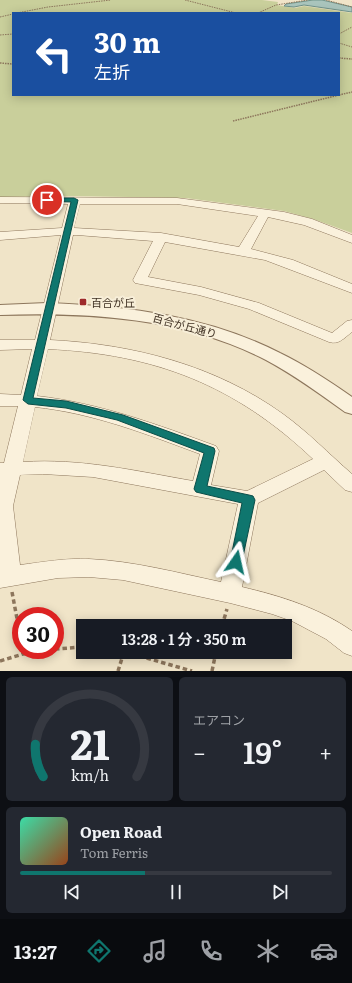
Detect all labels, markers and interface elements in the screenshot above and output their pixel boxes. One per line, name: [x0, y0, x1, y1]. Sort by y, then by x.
text: 30 m: [94, 20, 160, 62]
icon: left: [28, 28, 80, 80]
text: 左折: [94, 58, 130, 85]
pin: [30, 183, 64, 217]
icon: arrive: [36, 189, 58, 211]
place label: 百合が丘: [91, 294, 135, 310]
marker: 百合が丘: [78, 297, 88, 307]
street label: 百合が丘通り: [151, 309, 219, 341]
position arrow: [215, 541, 257, 583]
speed limit sign: 30: [12, 607, 64, 659]
text: 13:28 · 1 分 · 350 m: [122, 627, 246, 650]
text: エアコン: [193, 710, 245, 729]
text: 21: [70, 711, 109, 773]
text: 19°: [243, 729, 282, 773]
text: −: [193, 735, 206, 768]
text: +: [319, 735, 332, 768]
text: km/h: [70, 764, 109, 785]
text: Open Road: [80, 820, 162, 843]
text: Tom Ferris: [80, 843, 148, 862]
icon: previous: [61, 881, 83, 903]
icon: pause: [165, 881, 187, 903]
icon: next: [269, 881, 291, 903]
icon: directions: [85, 937, 113, 965]
icon: music: [141, 937, 169, 965]
icon: phone: [197, 937, 225, 965]
icon: climate: [254, 937, 282, 965]
icon: car: [310, 937, 338, 965]
text: 13:27: [14, 938, 57, 965]

